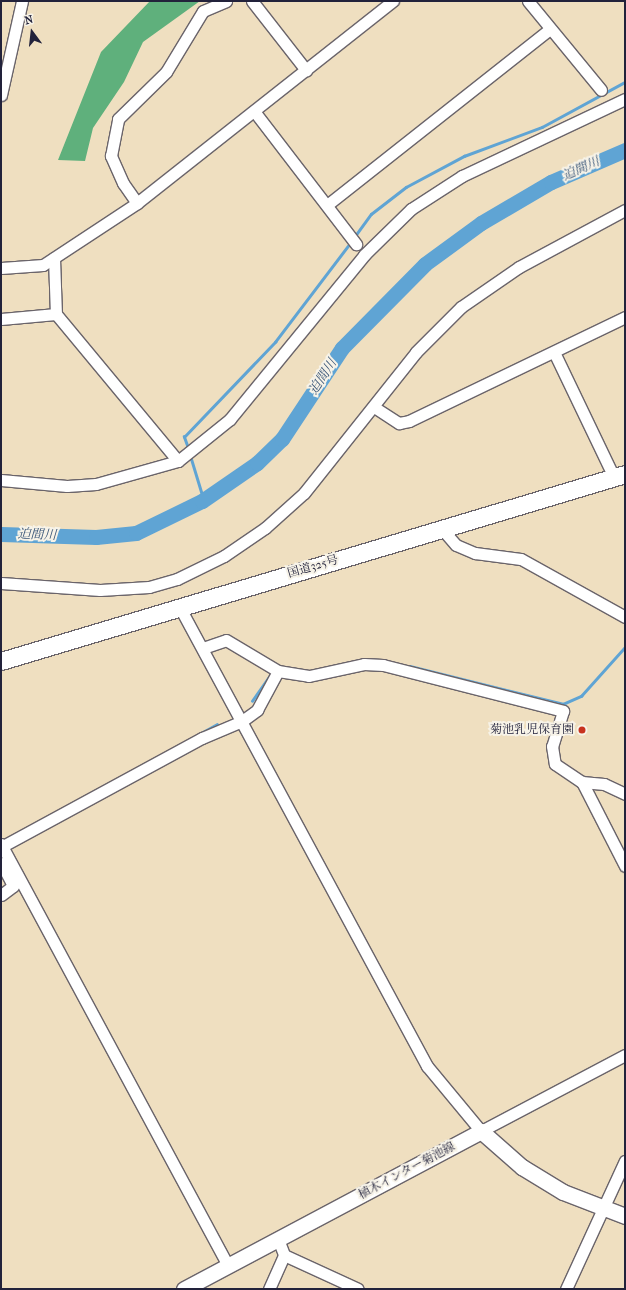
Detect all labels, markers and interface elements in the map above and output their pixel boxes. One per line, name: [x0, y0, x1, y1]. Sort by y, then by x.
north arrow: [12, 12, 52, 52]
text: N: [23, 13, 34, 27]
water label: 迫間川: [560, 154, 602, 184]
water label: 迫間川: [306, 356, 340, 398]
water label: 迫間川: [17, 527, 57, 543]
street label: 国道325号: [286, 553, 340, 581]
place label: 菊池乳児保育園: [490, 723, 574, 737]
marker: 菊池乳児保育園: [577, 725, 587, 735]
street label: 植木インター菊池線: [356, 1139, 458, 1203]

